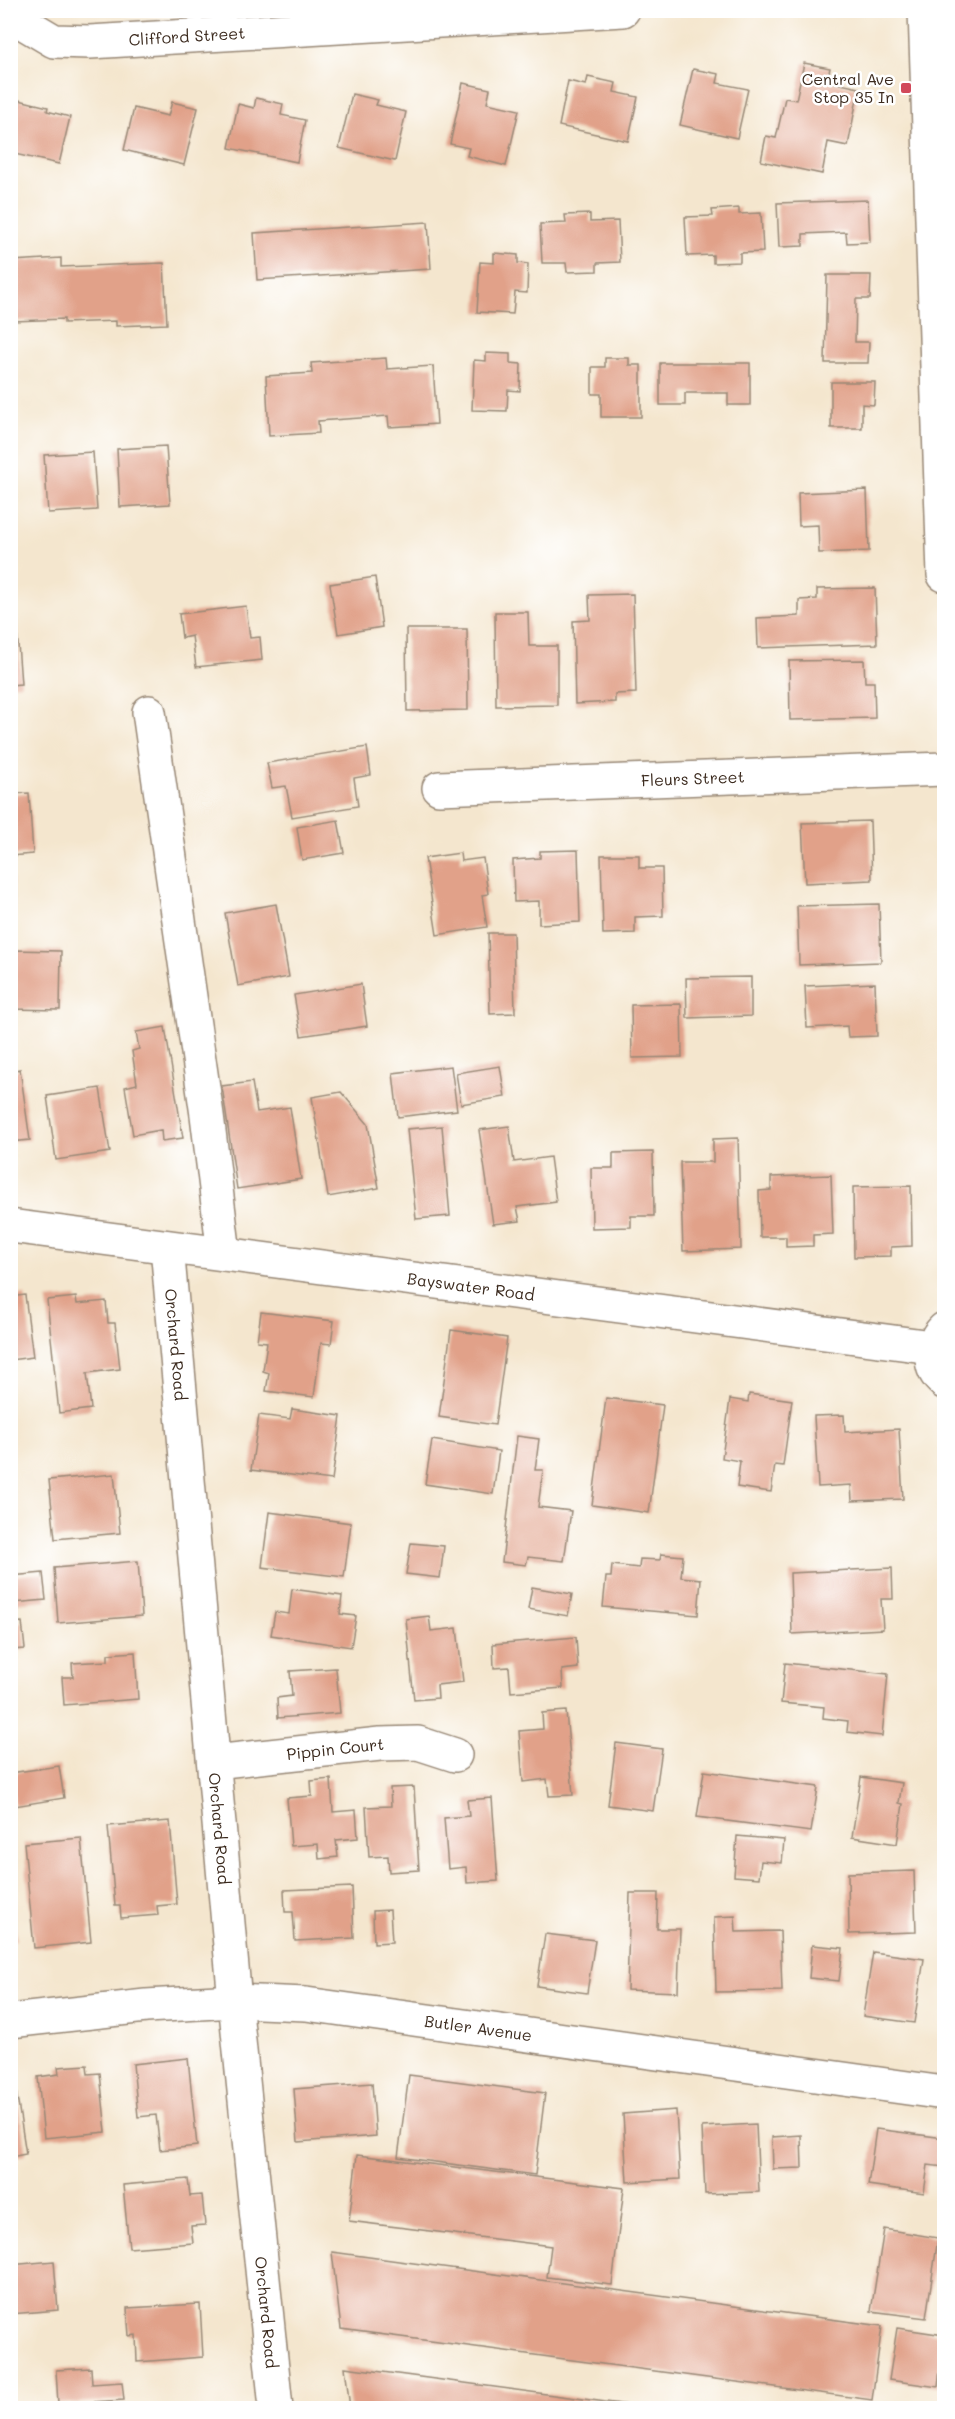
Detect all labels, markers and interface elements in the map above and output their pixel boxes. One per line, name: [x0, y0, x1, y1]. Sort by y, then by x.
street label: Clifford Street: [128, 22, 246, 50]
place label: Central Ave Stop 35 In: [802, 68, 894, 107]
marker: Central Ave Stop 35 In: [899, 81, 913, 95]
street label: Fleurs Street: [641, 766, 745, 790]
street label: Bayswater Road: [406, 1267, 536, 1305]
street label: Orchard Road: [161, 1288, 192, 1401]
street label: Pippin Court: [285, 1733, 384, 1764]
street label: Orchard Road: [204, 1772, 235, 1885]
street label: Butler Avenue: [423, 2010, 533, 2045]
street label: Orchard Road: [251, 2255, 283, 2369]

